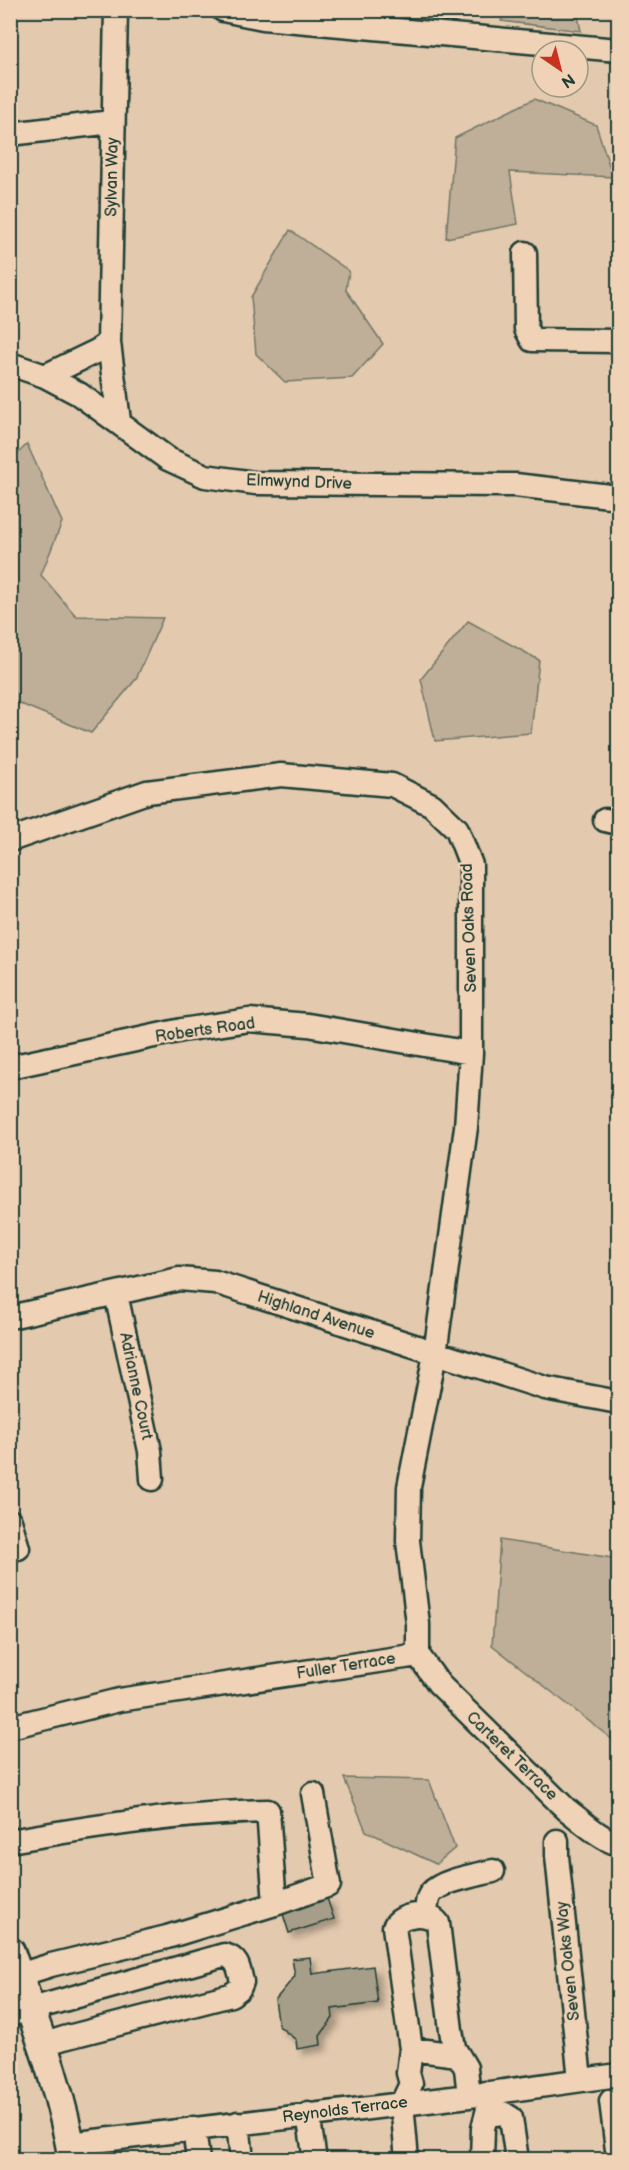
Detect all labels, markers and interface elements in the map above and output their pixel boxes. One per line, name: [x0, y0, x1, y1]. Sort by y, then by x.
north arrow: [530, 39, 590, 99]
text: N: [557, 69, 578, 91]
street label: Sylvan Way: [102, 136, 122, 217]
street label: Elmwynd Drive: [246, 471, 353, 493]
street label: Seven Oaks Road: [457, 863, 481, 993]
street label: Roberts Road: [154, 1014, 256, 1046]
street label: Highland Avenue: [255, 1287, 378, 1343]
street label: Adrianne Court: [115, 1331, 157, 1441]
street label: Fuller Terrace: [295, 1649, 397, 1683]
street label: Carteret Terrace: [462, 1708, 562, 1805]
street label: Seven Oaks Way: [552, 1900, 584, 2022]
street label: Reynolds Terrace: [281, 2093, 409, 2127]

